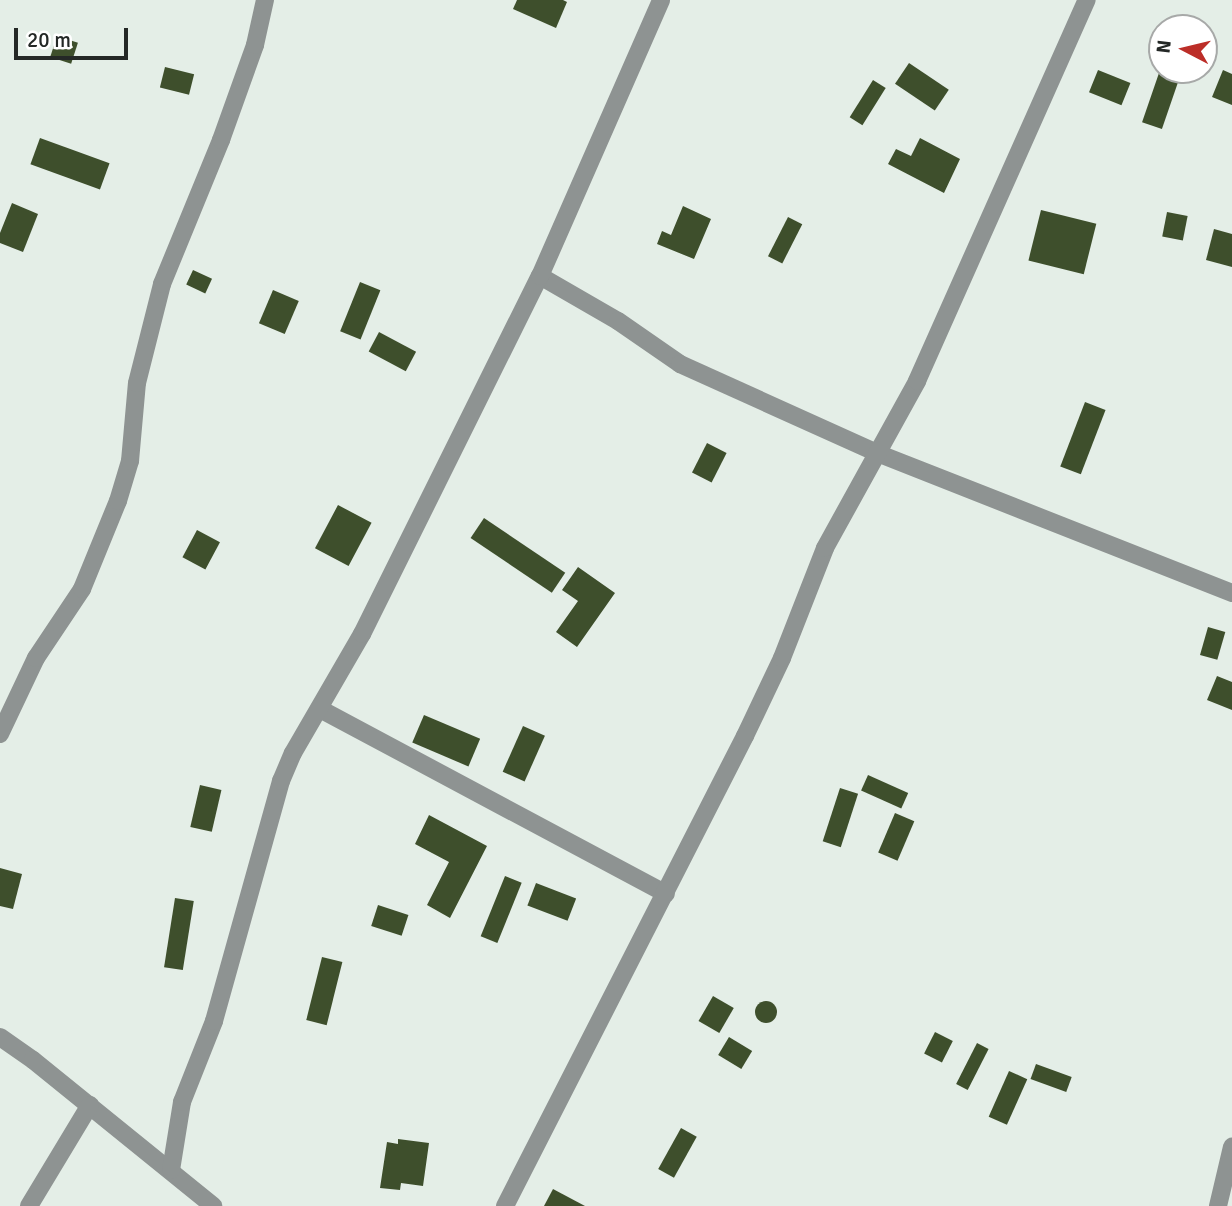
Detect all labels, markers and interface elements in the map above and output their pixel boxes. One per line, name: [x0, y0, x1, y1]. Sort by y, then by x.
scale bar: [18, 14, 131, 58]
north arrow: [1148, 14, 1218, 84]
text: 20 m: [27, 27, 71, 53]
text: N: [1151, 39, 1177, 55]

